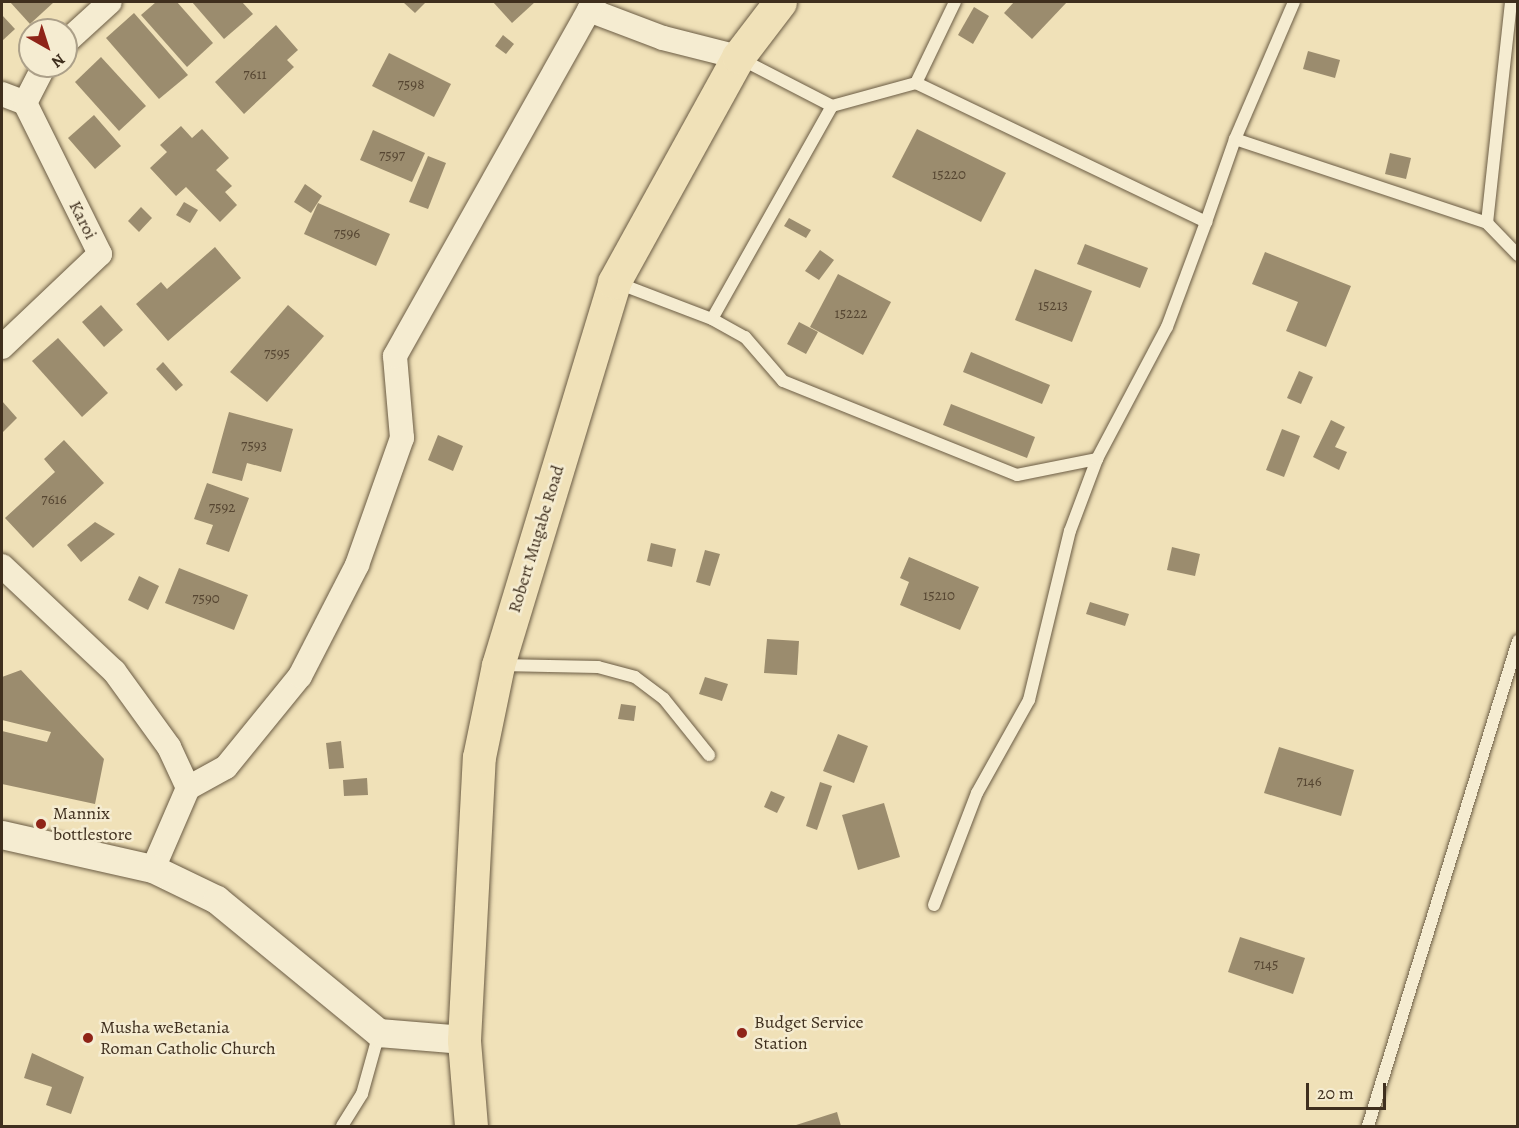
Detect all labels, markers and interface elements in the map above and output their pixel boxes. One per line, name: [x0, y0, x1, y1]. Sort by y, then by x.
north arrow: [18, 18, 78, 78]
text: N: [47, 48, 70, 73]
house number: 7611: [243, 66, 267, 84]
house number: 7598: [398, 76, 424, 94]
house number: 7597: [379, 147, 405, 165]
house number: 15220: [932, 166, 966, 184]
street label: Karoi: [64, 197, 102, 243]
house number: 7596: [334, 225, 360, 243]
house number: 15213: [1038, 297, 1068, 315]
house number: 15222: [835, 305, 867, 323]
house number: 7595: [264, 345, 290, 363]
house number: 7593: [241, 437, 267, 455]
street label: Robert Mugabe Road: [503, 463, 569, 615]
house number: 7616: [41, 491, 67, 509]
house number: 7592: [209, 499, 235, 517]
house number: 15210: [923, 587, 955, 605]
house number: 7590: [192, 590, 220, 608]
house number: 7146: [1296, 773, 1322, 791]
place label: Mannix bottlestore: [53, 803, 132, 846]
marker: Mannix bottlestore: [34, 817, 48, 831]
house number: 7145: [1254, 956, 1278, 974]
place label: Budget Service Station: [754, 1012, 864, 1054]
place label: Musha weBetania Roman Catholic Church: [100, 1017, 276, 1060]
marker: Budget Service Station: [735, 1026, 749, 1040]
marker: Musha weBetania Roman Catholic Church: [81, 1031, 95, 1045]
scale bar: [1309, 1071, 1388, 1109]
text: 20 m: [1317, 1081, 1354, 1105]

